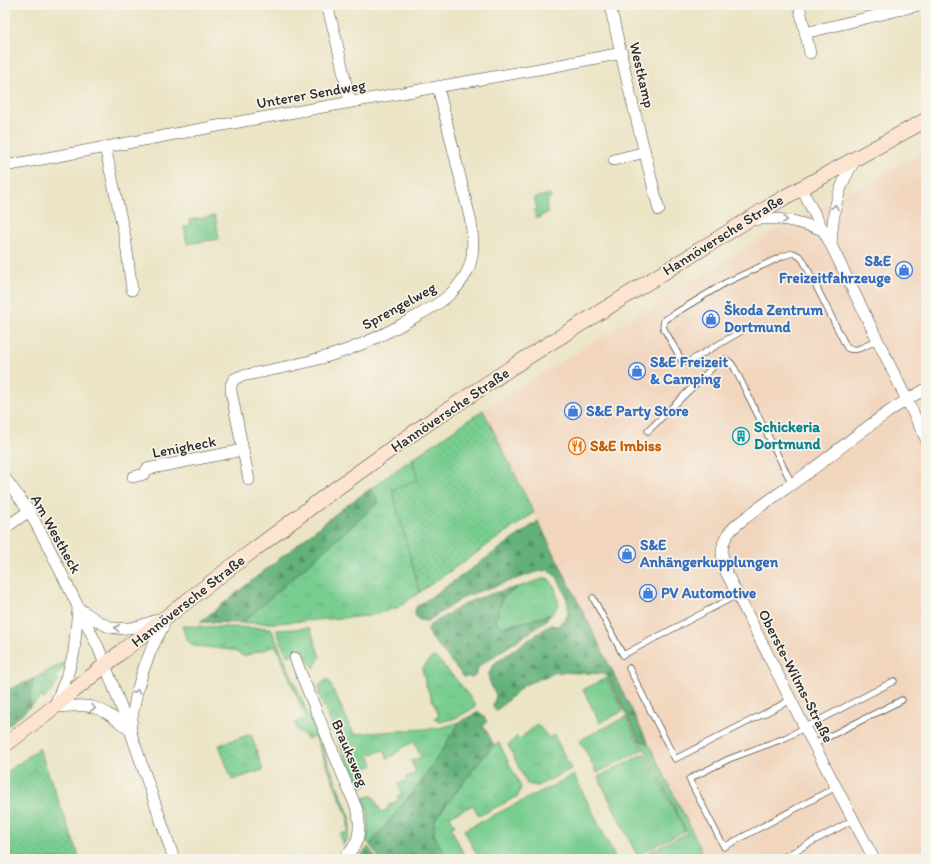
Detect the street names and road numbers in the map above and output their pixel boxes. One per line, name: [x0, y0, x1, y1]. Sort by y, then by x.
street label: Westkamp: [626, 40, 658, 110]
street label: Unterer Sendweg: [255, 75, 367, 112]
street label: Hannöversche Straße: [659, 191, 787, 279]
street label: Sprengelweg: [359, 278, 439, 334]
street label: Hannöversche Straße: [387, 364, 513, 456]
street label: Lenigheck: [151, 432, 218, 462]
street label: Am Westheck: [27, 492, 85, 577]
street label: Hannöversche Straße: [128, 551, 248, 651]
street label: Oberste-Wilms-Straße: [755, 606, 837, 746]
street label: Brauksweg: [328, 717, 372, 790]

